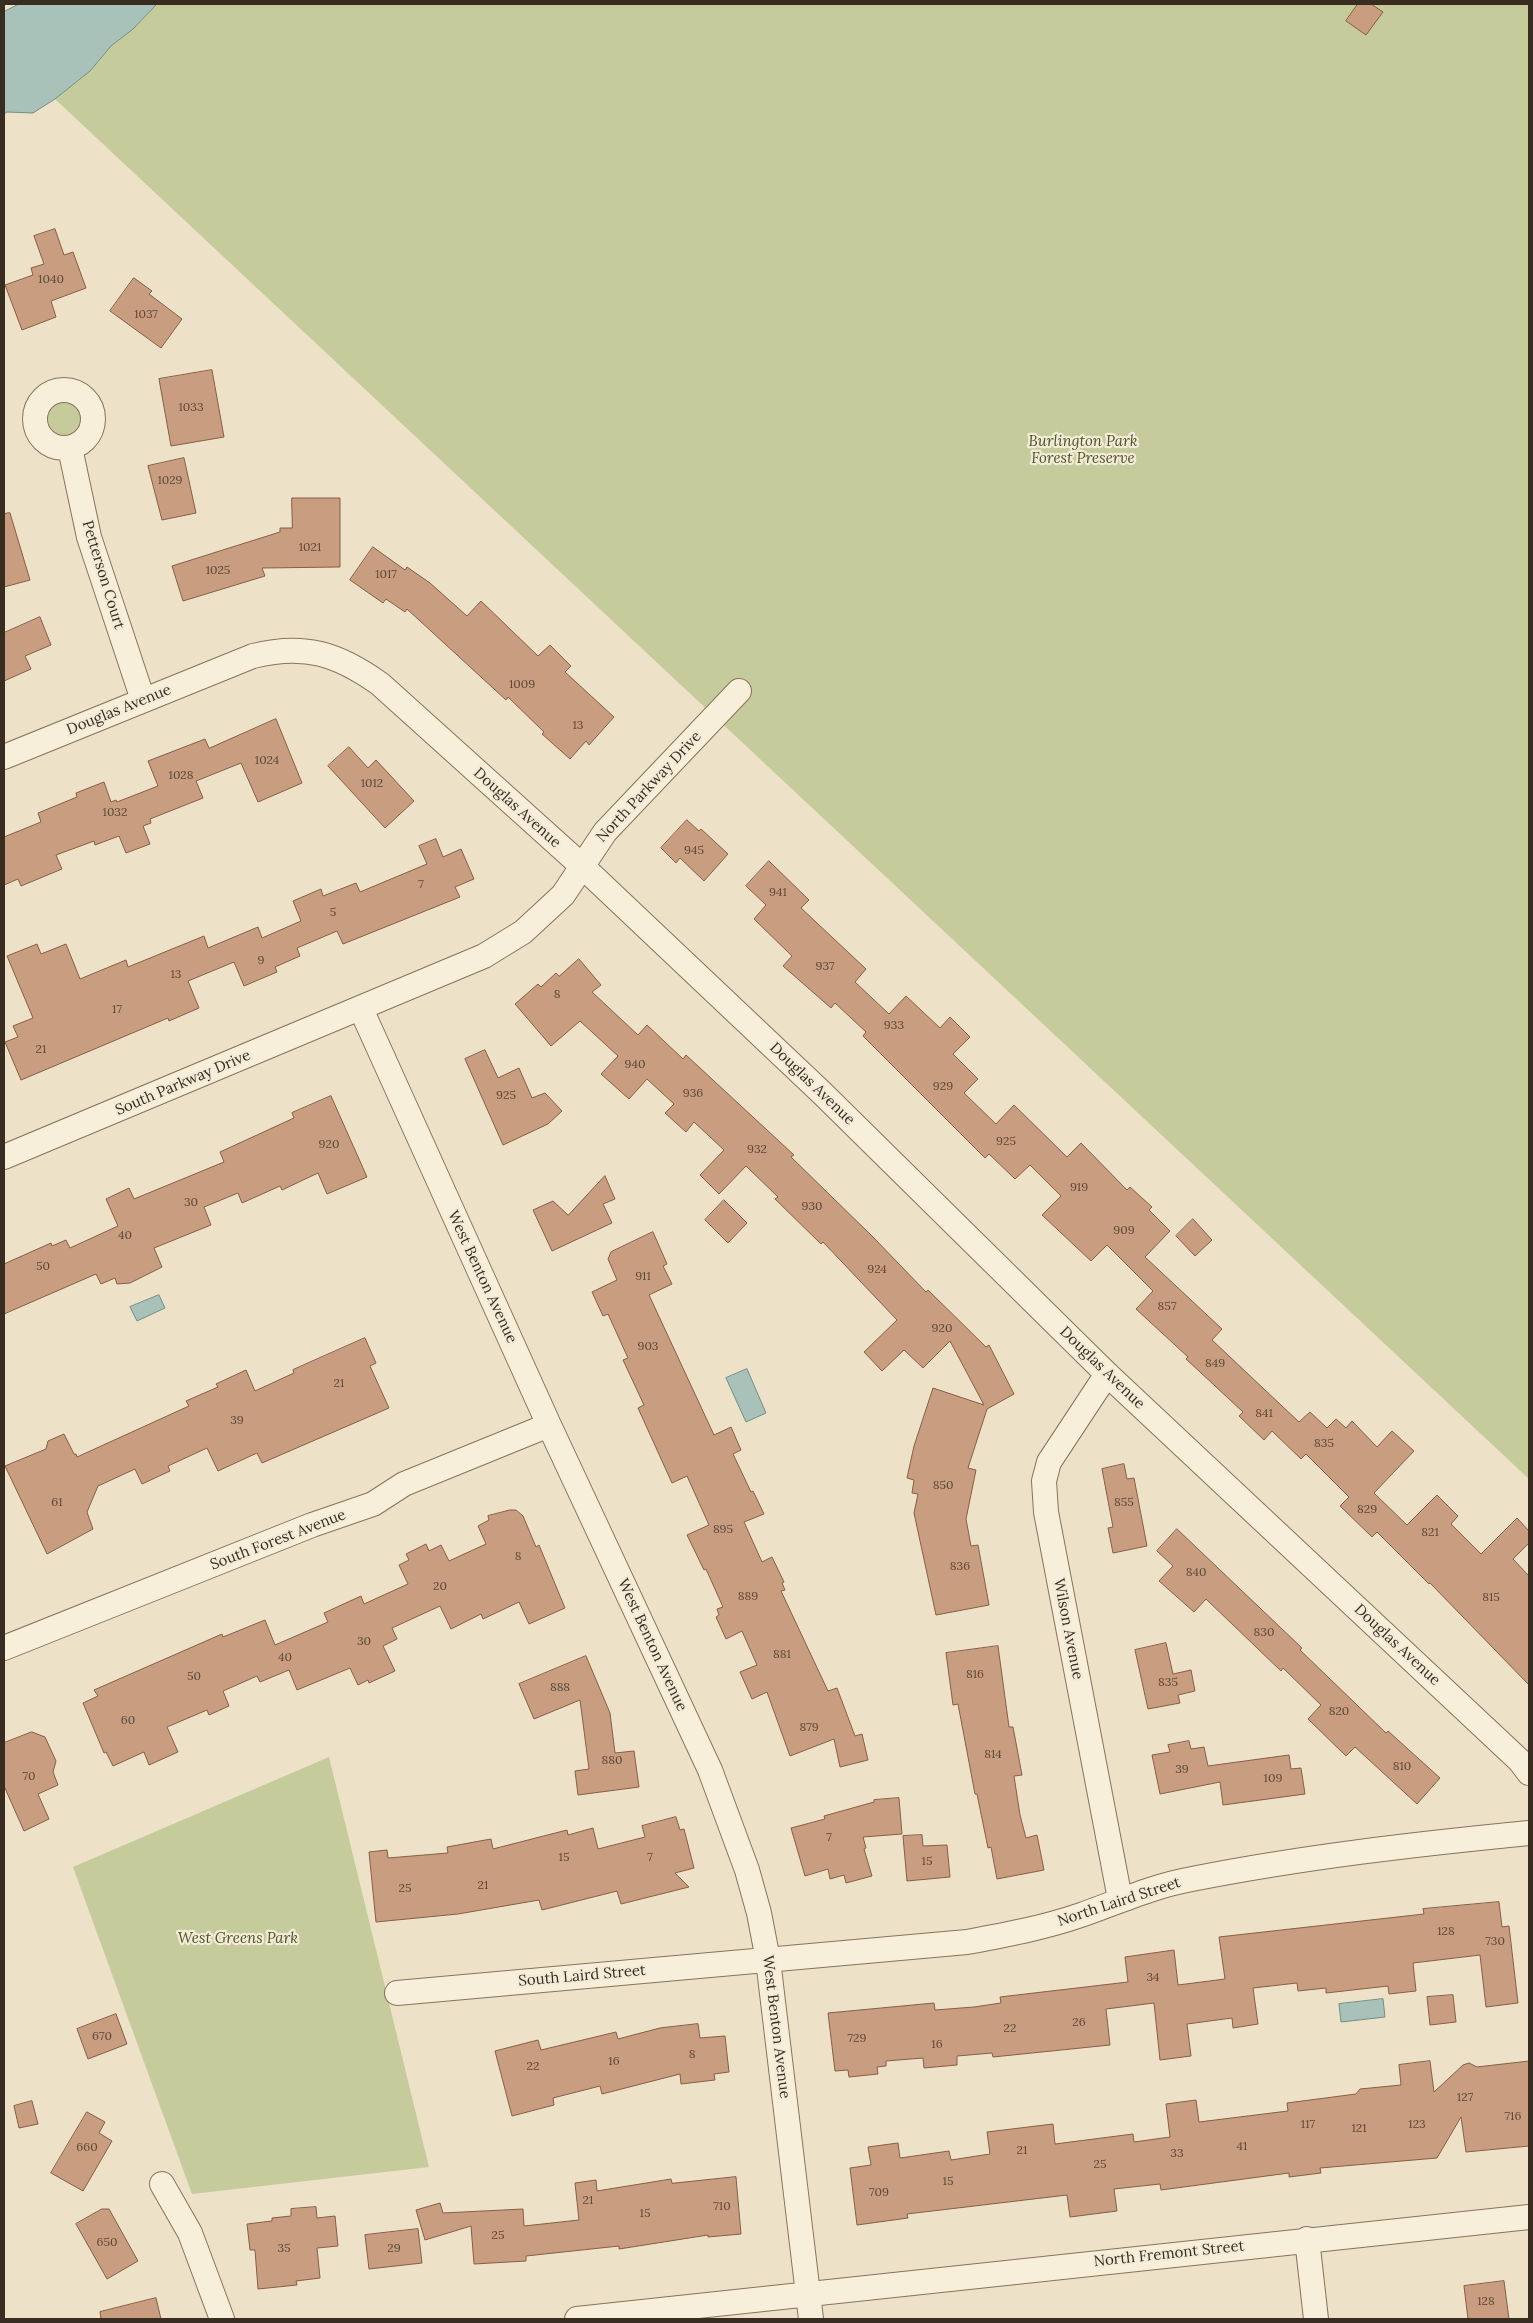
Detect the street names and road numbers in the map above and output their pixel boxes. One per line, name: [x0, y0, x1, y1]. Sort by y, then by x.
street label: Petterson Court: [78, 518, 128, 632]
street label: Douglas Avenue: [64, 681, 174, 739]
street label: North Parkway Drive: [593, 728, 705, 846]
street label: Douglas Avenue: [470, 764, 564, 852]
street label: Douglas Avenue: [766, 1039, 858, 1129]
street label: South Parkway Drive: [113, 1046, 253, 1120]
street label: West Benton Avenue: [443, 1208, 521, 1346]
street label: Douglas Avenue: [1056, 1323, 1148, 1413]
street label: South Forest Avenue: [208, 1506, 348, 1574]
street label: West Benton Avenue: [613, 1576, 691, 1714]
street label: Wilson Avenue: [1049, 1577, 1087, 1681]
street label: Douglas Avenue: [1350, 1601, 1444, 1689]
street label: North Laird Street: [1055, 1874, 1183, 1930]
street label: West Benton Avenue: [758, 1954, 794, 2100]
street label: South Laird Street: [518, 1961, 646, 1991]
street label: North Fremont Street: [1093, 2237, 1245, 2271]

